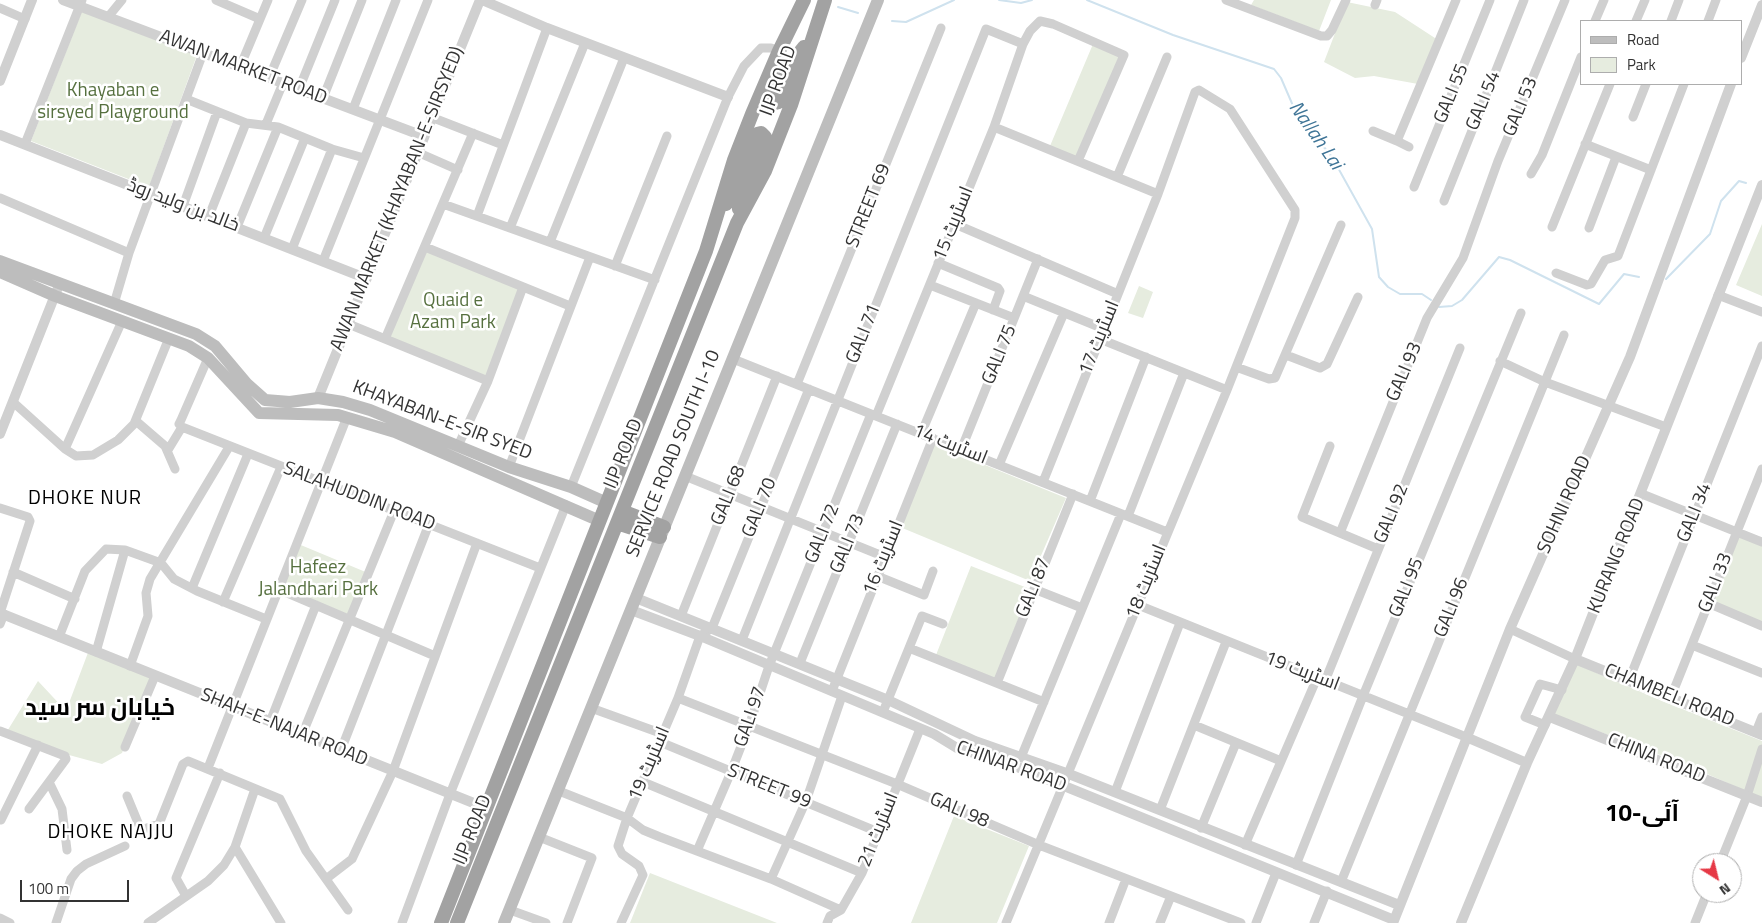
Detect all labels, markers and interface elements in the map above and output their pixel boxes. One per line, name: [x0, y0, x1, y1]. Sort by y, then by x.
legend: [1580, 20, 1742, 85]
street label: AWAN MARKET ROAD: [156, 26, 330, 110]
text: Road: [1627, 28, 1659, 51]
street label: AWAN MARKET (KHAYABAN-E-SIRSYED): [326, 43, 470, 355]
street label: IJP ROAD: [756, 43, 802, 119]
text: Park: [1627, 53, 1656, 76]
street label: GALI 55: [1430, 61, 1474, 127]
street label: GALI 54: [1462, 68, 1506, 134]
street label: GALI 53: [1499, 74, 1543, 140]
park label: Khayaban e sirsyed Playground: [37, 80, 189, 124]
water label: Nallah Lai: [1283, 97, 1347, 175]
street label: STREET 69: [842, 161, 896, 251]
street label: خالد بن ولید روڈ: [124, 174, 242, 238]
street label: اسٹریٹ 15: [929, 183, 979, 265]
park label: Quaid e Azam Park: [410, 290, 496, 334]
street label: اسٹریٹ 17: [1075, 297, 1125, 379]
street label: GALI 71: [842, 301, 886, 367]
street label: GALI 75: [978, 322, 1022, 388]
street label: GALI 93: [1382, 339, 1428, 405]
street label: SERVICE ROAD SOUTH I-10: [622, 347, 726, 561]
street label: KHAYABAN-E-SIR SYED: [349, 376, 535, 466]
street label: IJP ROAD: [600, 416, 648, 492]
street label: اسٹریٹ 14: [909, 420, 991, 470]
street label: SOHNI ROAD: [1533, 452, 1597, 558]
street label: SALAHUDDIN ROAD: [280, 458, 438, 536]
street label: GALI 68: [707, 463, 751, 529]
street label: GALI 70: [738, 475, 782, 541]
street label: GALI 34: [1673, 480, 1717, 546]
street label: GALI 92: [1370, 481, 1414, 547]
district label: DHOKE NUR: [27, 487, 143, 511]
street label: KURANG ROAD: [1584, 495, 1650, 617]
street label: GALI 72: [801, 501, 845, 567]
street label: GALI 73: [826, 511, 870, 577]
street label: اسٹریٹ 16: [859, 517, 909, 599]
street label: اسٹریٹ 18: [1122, 541, 1172, 623]
street label: GALI 33: [1694, 550, 1738, 616]
street label: GALI 87: [1012, 555, 1056, 621]
street label: GALI 95: [1385, 555, 1429, 621]
park label: Hafeez Jalandhari Park: [258, 557, 378, 601]
street label: GALI 96: [1430, 575, 1474, 641]
street label: اسٹریٹ 19: [1261, 647, 1343, 697]
street label: CHAMBELI ROAD: [1601, 660, 1737, 732]
street label: SHAH-E-NAJAR ROAD: [197, 684, 371, 772]
street label: GALI 97: [730, 684, 772, 750]
district label: خیابان سر سید: [25, 695, 175, 723]
street label: اسٹریٹ 19: [624, 724, 676, 804]
street label: CHINA ROAD: [1604, 729, 1708, 789]
street label: CHINAR ROAD: [953, 737, 1069, 797]
street label: STREET 99: [724, 760, 814, 814]
street label: GALI 98: [926, 788, 992, 834]
street label: اسٹریٹ 21: [854, 789, 904, 871]
street label: IJP ROAD: [449, 792, 497, 868]
district label: آئی-10: [1605, 801, 1679, 829]
district label: DHOKE NAJJU: [46, 821, 176, 845]
north arrow: [1692, 853, 1742, 903]
scale bar: [22, 870, 131, 902]
text: 100 m: [28, 877, 69, 900]
text: N: [1715, 878, 1736, 901]

